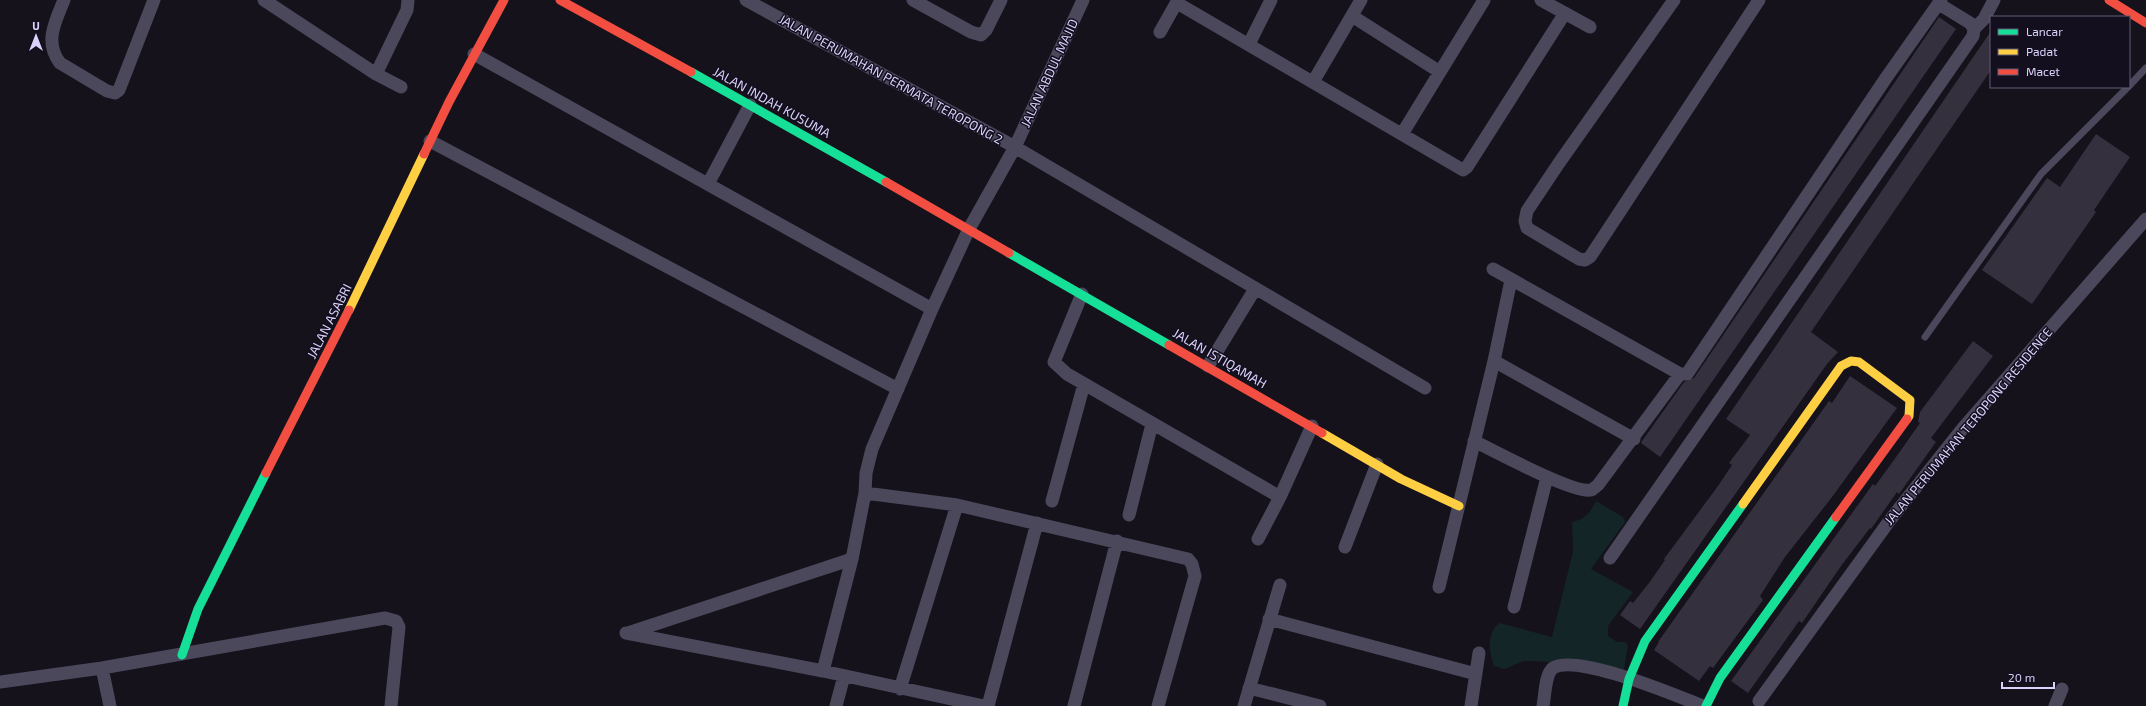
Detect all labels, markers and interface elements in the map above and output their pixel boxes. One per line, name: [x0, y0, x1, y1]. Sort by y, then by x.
street label: JALAN PERUMAHAN PERMATA TEROPONG 2: [776, 11, 1006, 147]
north arrow: [16, 16, 56, 56]
street label: JALAN ABDUL MAJID: [1017, 16, 1081, 130]
legend: [1990, 16, 2130, 88]
text: U: [32, 19, 40, 32]
text: Lancar: [2026, 24, 2063, 38]
text: Padat: [2026, 44, 2058, 58]
street label: JALAN INDAH KUSUMA: [710, 63, 834, 141]
text: Macet: [2026, 64, 2060, 78]
street label: JALAN ASABRI: [303, 281, 355, 361]
street label: JALAN PERUMAHAN TEROPONG RESIDENCE: [1881, 324, 2055, 528]
street label: JALAN ISTIQAMAH: [1170, 325, 1270, 391]
scale bar: [2002, 664, 2054, 690]
text: 20 m: [2008, 670, 2035, 684]

